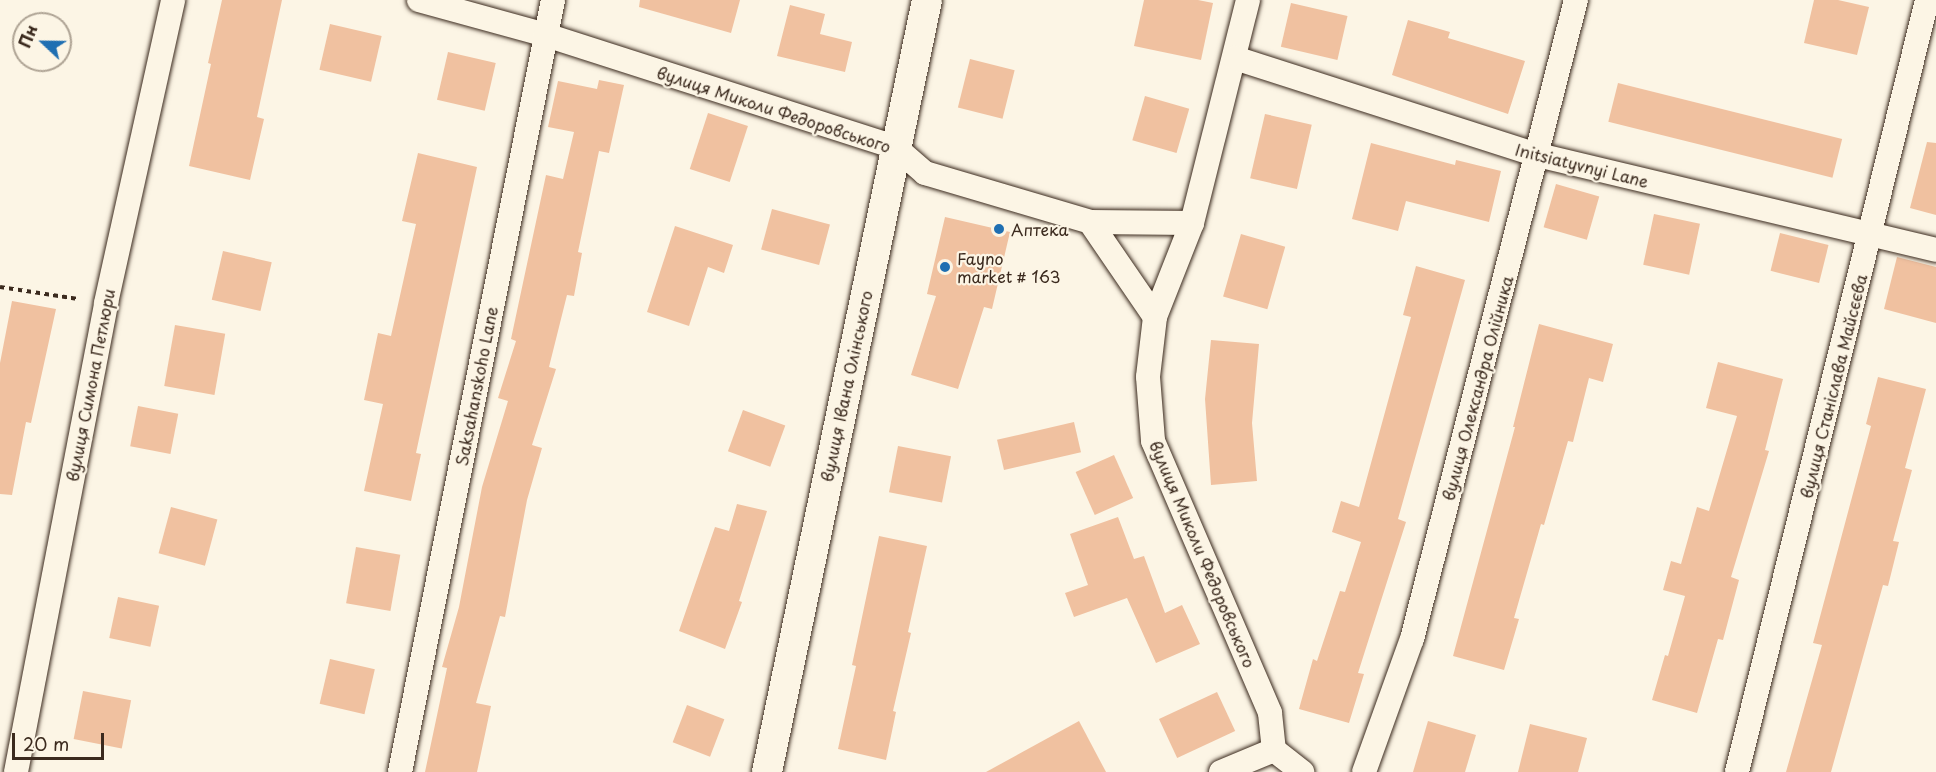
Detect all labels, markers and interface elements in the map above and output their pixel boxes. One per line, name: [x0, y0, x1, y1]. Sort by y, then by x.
north arrow: [12, 12, 72, 72]
text: Пн: [12, 21, 43, 51]
street label: вулиця Миколи Федоровського: [655, 62, 893, 156]
street label: Initsiatyvnyi Lane: [1513, 139, 1651, 191]
place label: Аптека: [1011, 219, 1068, 239]
marker: Аптека: [992, 222, 1006, 236]
place label: Fayno market # 163: [957, 248, 1062, 286]
marker: Fayno market # 163: [938, 260, 952, 274]
street label: вулиця Станіслава Майсєєва: [1796, 271, 1870, 501]
street label: вулиця Олександра Олійника: [1438, 273, 1516, 503]
street label: вулиця Симона Петлюри: [62, 286, 118, 484]
street label: вулиця Івана Олінського: [816, 288, 876, 484]
street label: Saksahanskoho Lane: [451, 305, 501, 467]
street label: вулиця Миколи Федоровського: [1146, 437, 1260, 671]
scale bar: [15, 721, 106, 759]
text: 20 m: [23, 730, 69, 757]

